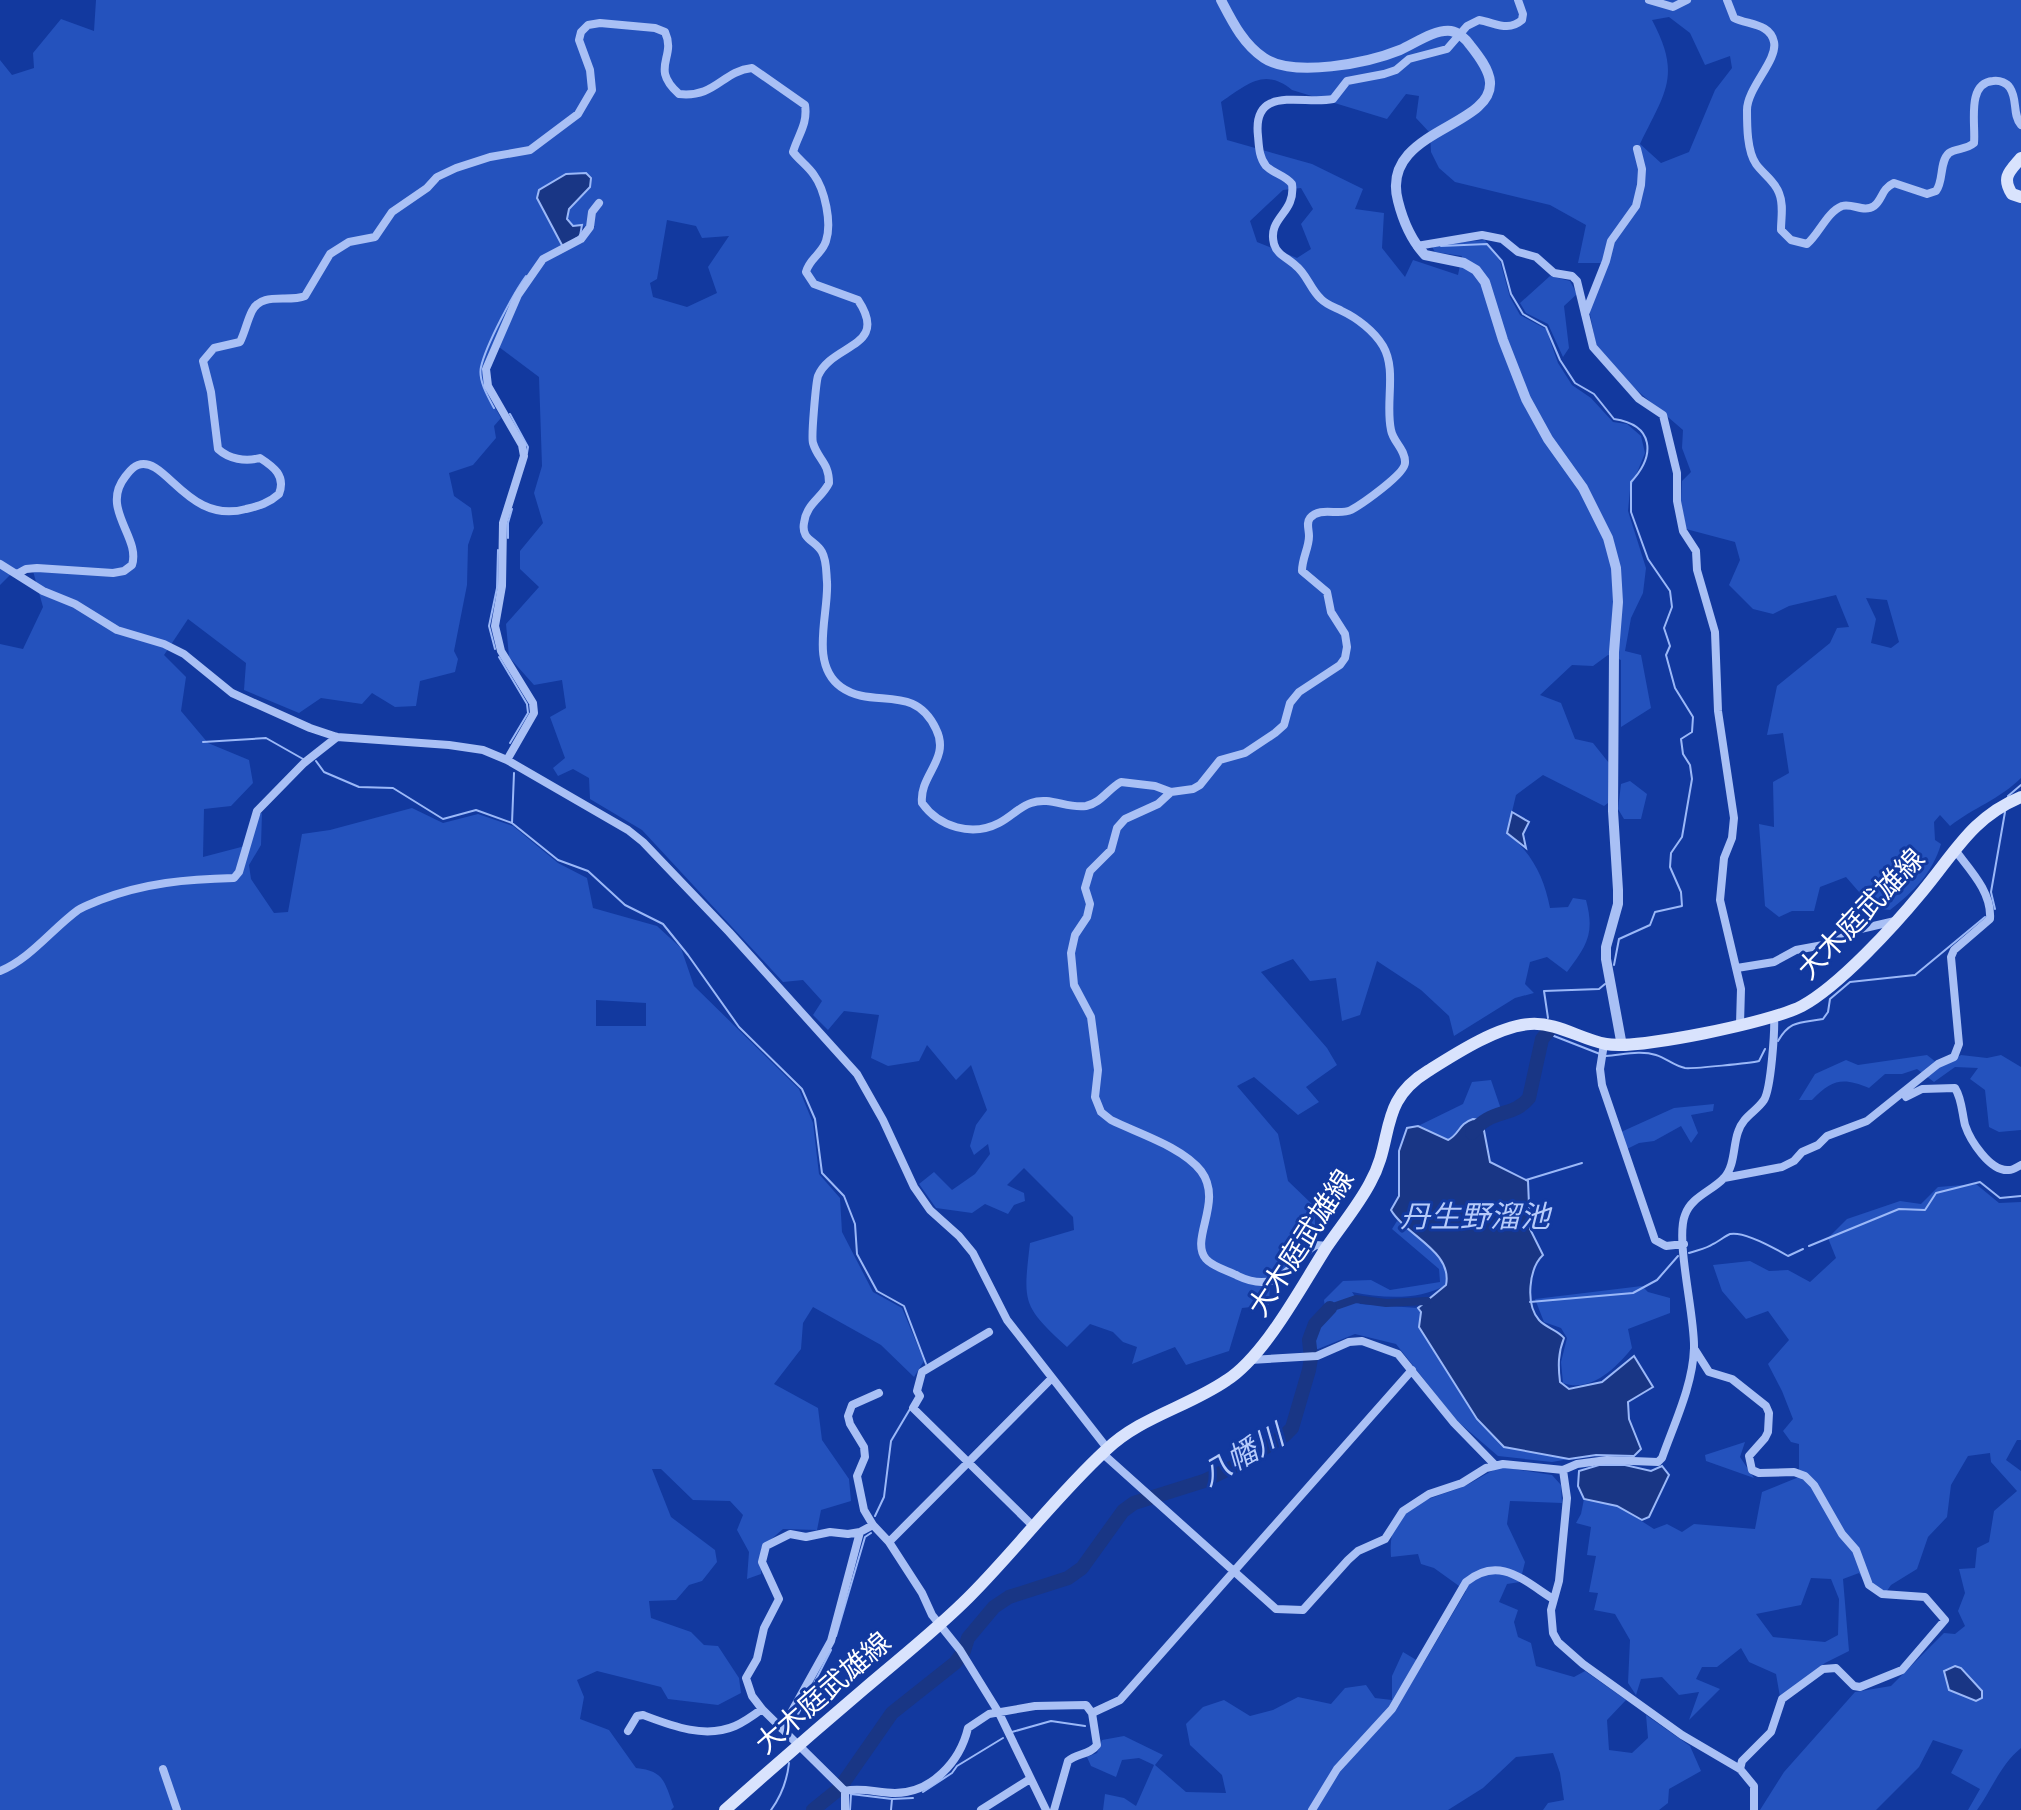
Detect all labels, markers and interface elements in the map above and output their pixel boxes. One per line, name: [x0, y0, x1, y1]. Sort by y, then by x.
street label: 大木庭武雄線: [1789, 841, 1933, 987]
street label: 大木庭武雄線: [1240, 1162, 1362, 1324]
water label: 丹生野溜池: [1400, 1197, 1553, 1236]
water label: 八幡川: [1193, 1414, 1293, 1494]
street label: 大木庭武雄線: [747, 1624, 899, 1762]

